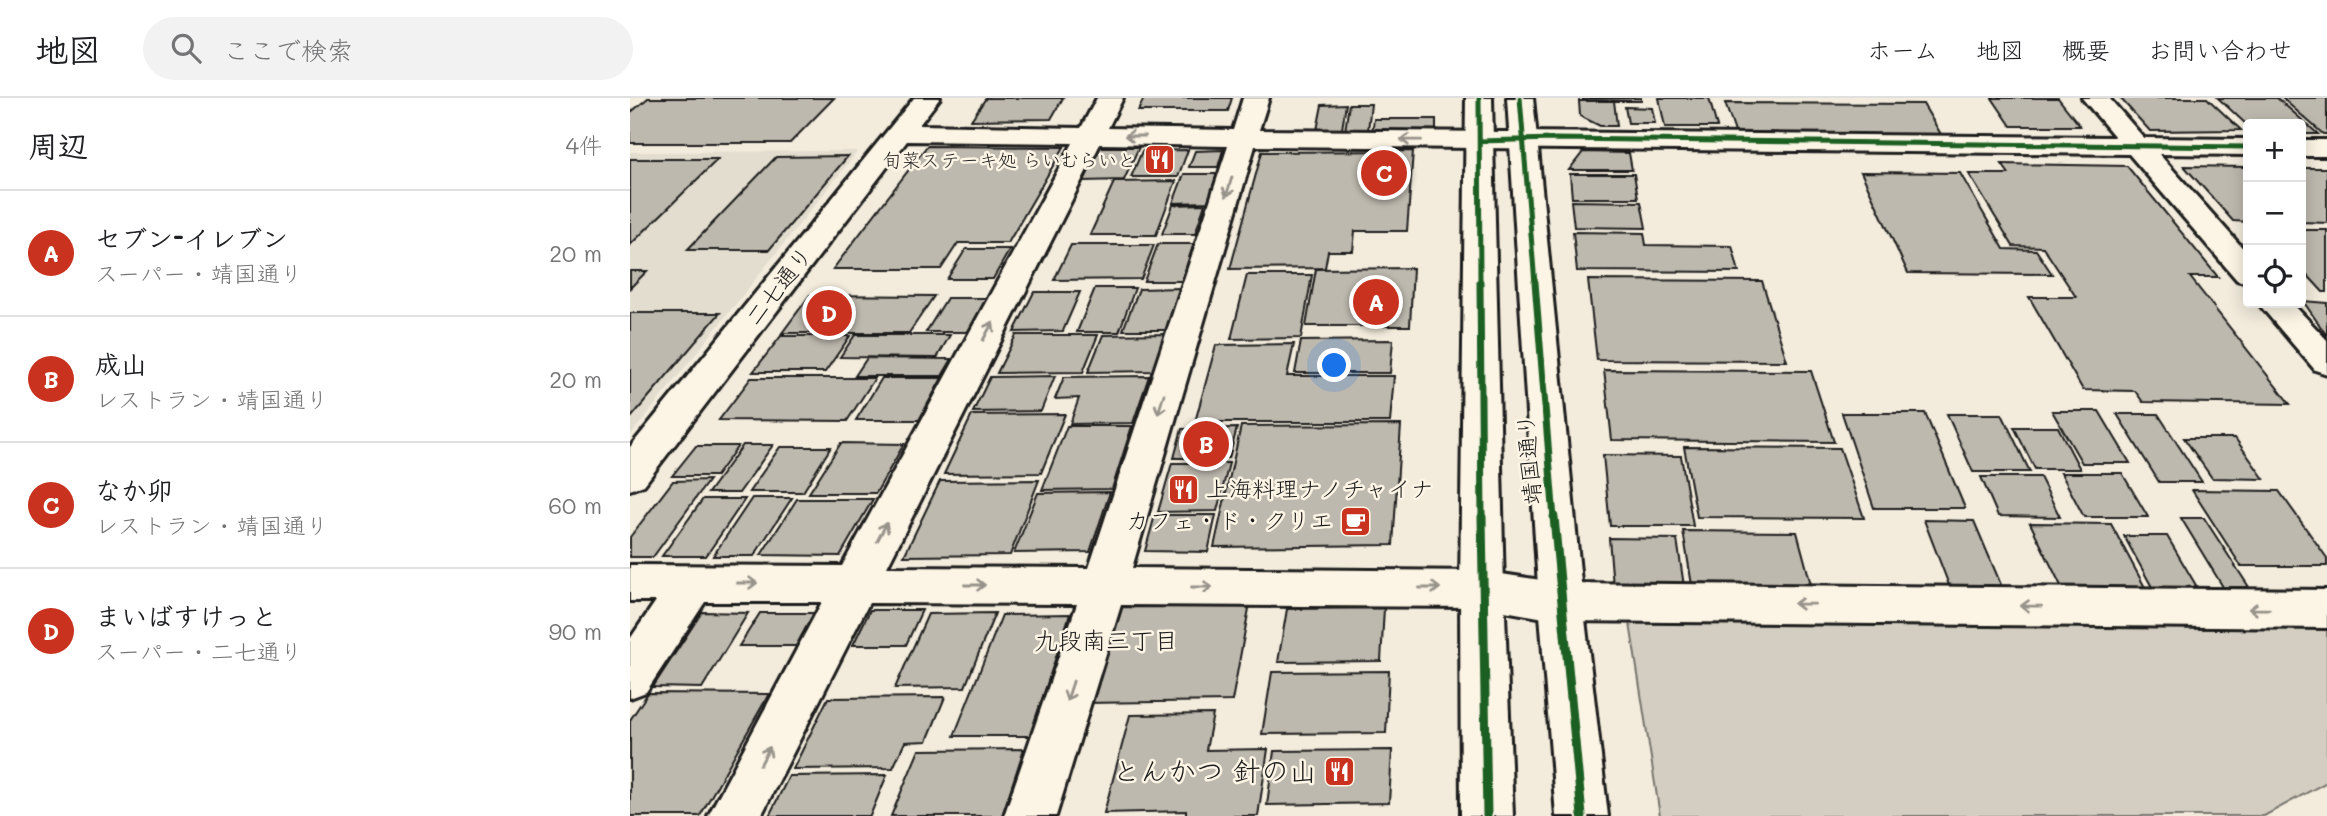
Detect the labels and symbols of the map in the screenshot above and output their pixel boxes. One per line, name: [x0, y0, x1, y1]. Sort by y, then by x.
one-way arrow: [1124, 129, 1147, 143]
one-way arrow: [1400, 134, 1423, 147]
restaurant icon: 旬菜ステーキ処 らいむらいと: [1142, 143, 1176, 177]
place label: 旬菜ステーキ処 らいむらいと: [883, 147, 1136, 172]
pin: C: [1361, 147, 1407, 199]
one-way arrow: [1221, 175, 1234, 197]
street label: 二七通り: [738, 240, 818, 331]
pin: A: [1353, 276, 1399, 328]
pin: D: [806, 287, 852, 339]
one-way arrow: [982, 321, 996, 342]
your location: [1317, 348, 1351, 382]
one-way arrow: [1154, 393, 1167, 415]
street label: 靖国通り: [1509, 412, 1547, 506]
pin: B: [1183, 418, 1229, 470]
restaurant icon: 上海料理ナノチャイナ: [1166, 472, 1200, 506]
place label: 上海料理ナノチャイナ: [1206, 473, 1433, 503]
cafe icon: カフェ・ド・クリエ: [1339, 504, 1373, 538]
place label: カフェ・ド・クリエ: [1126, 505, 1333, 535]
one-way arrow: [876, 523, 890, 543]
one-way arrow: [735, 577, 758, 590]
one-way arrow: [963, 578, 986, 592]
one-way arrow: [1190, 580, 1213, 594]
one-way arrow: [1418, 581, 1441, 595]
one-way arrow: [1793, 597, 1816, 611]
one-way arrow: [2020, 600, 2043, 613]
one-way arrow: [2248, 602, 2271, 616]
district label: 九段南三丁目: [1034, 624, 1178, 655]
one-way arrow: [1063, 680, 1076, 702]
one-way arrow: [759, 746, 773, 766]
place label: とんかつ 針の山: [1112, 752, 1317, 788]
restaurant icon: とんかつ 針の山: [1323, 754, 1357, 788]

